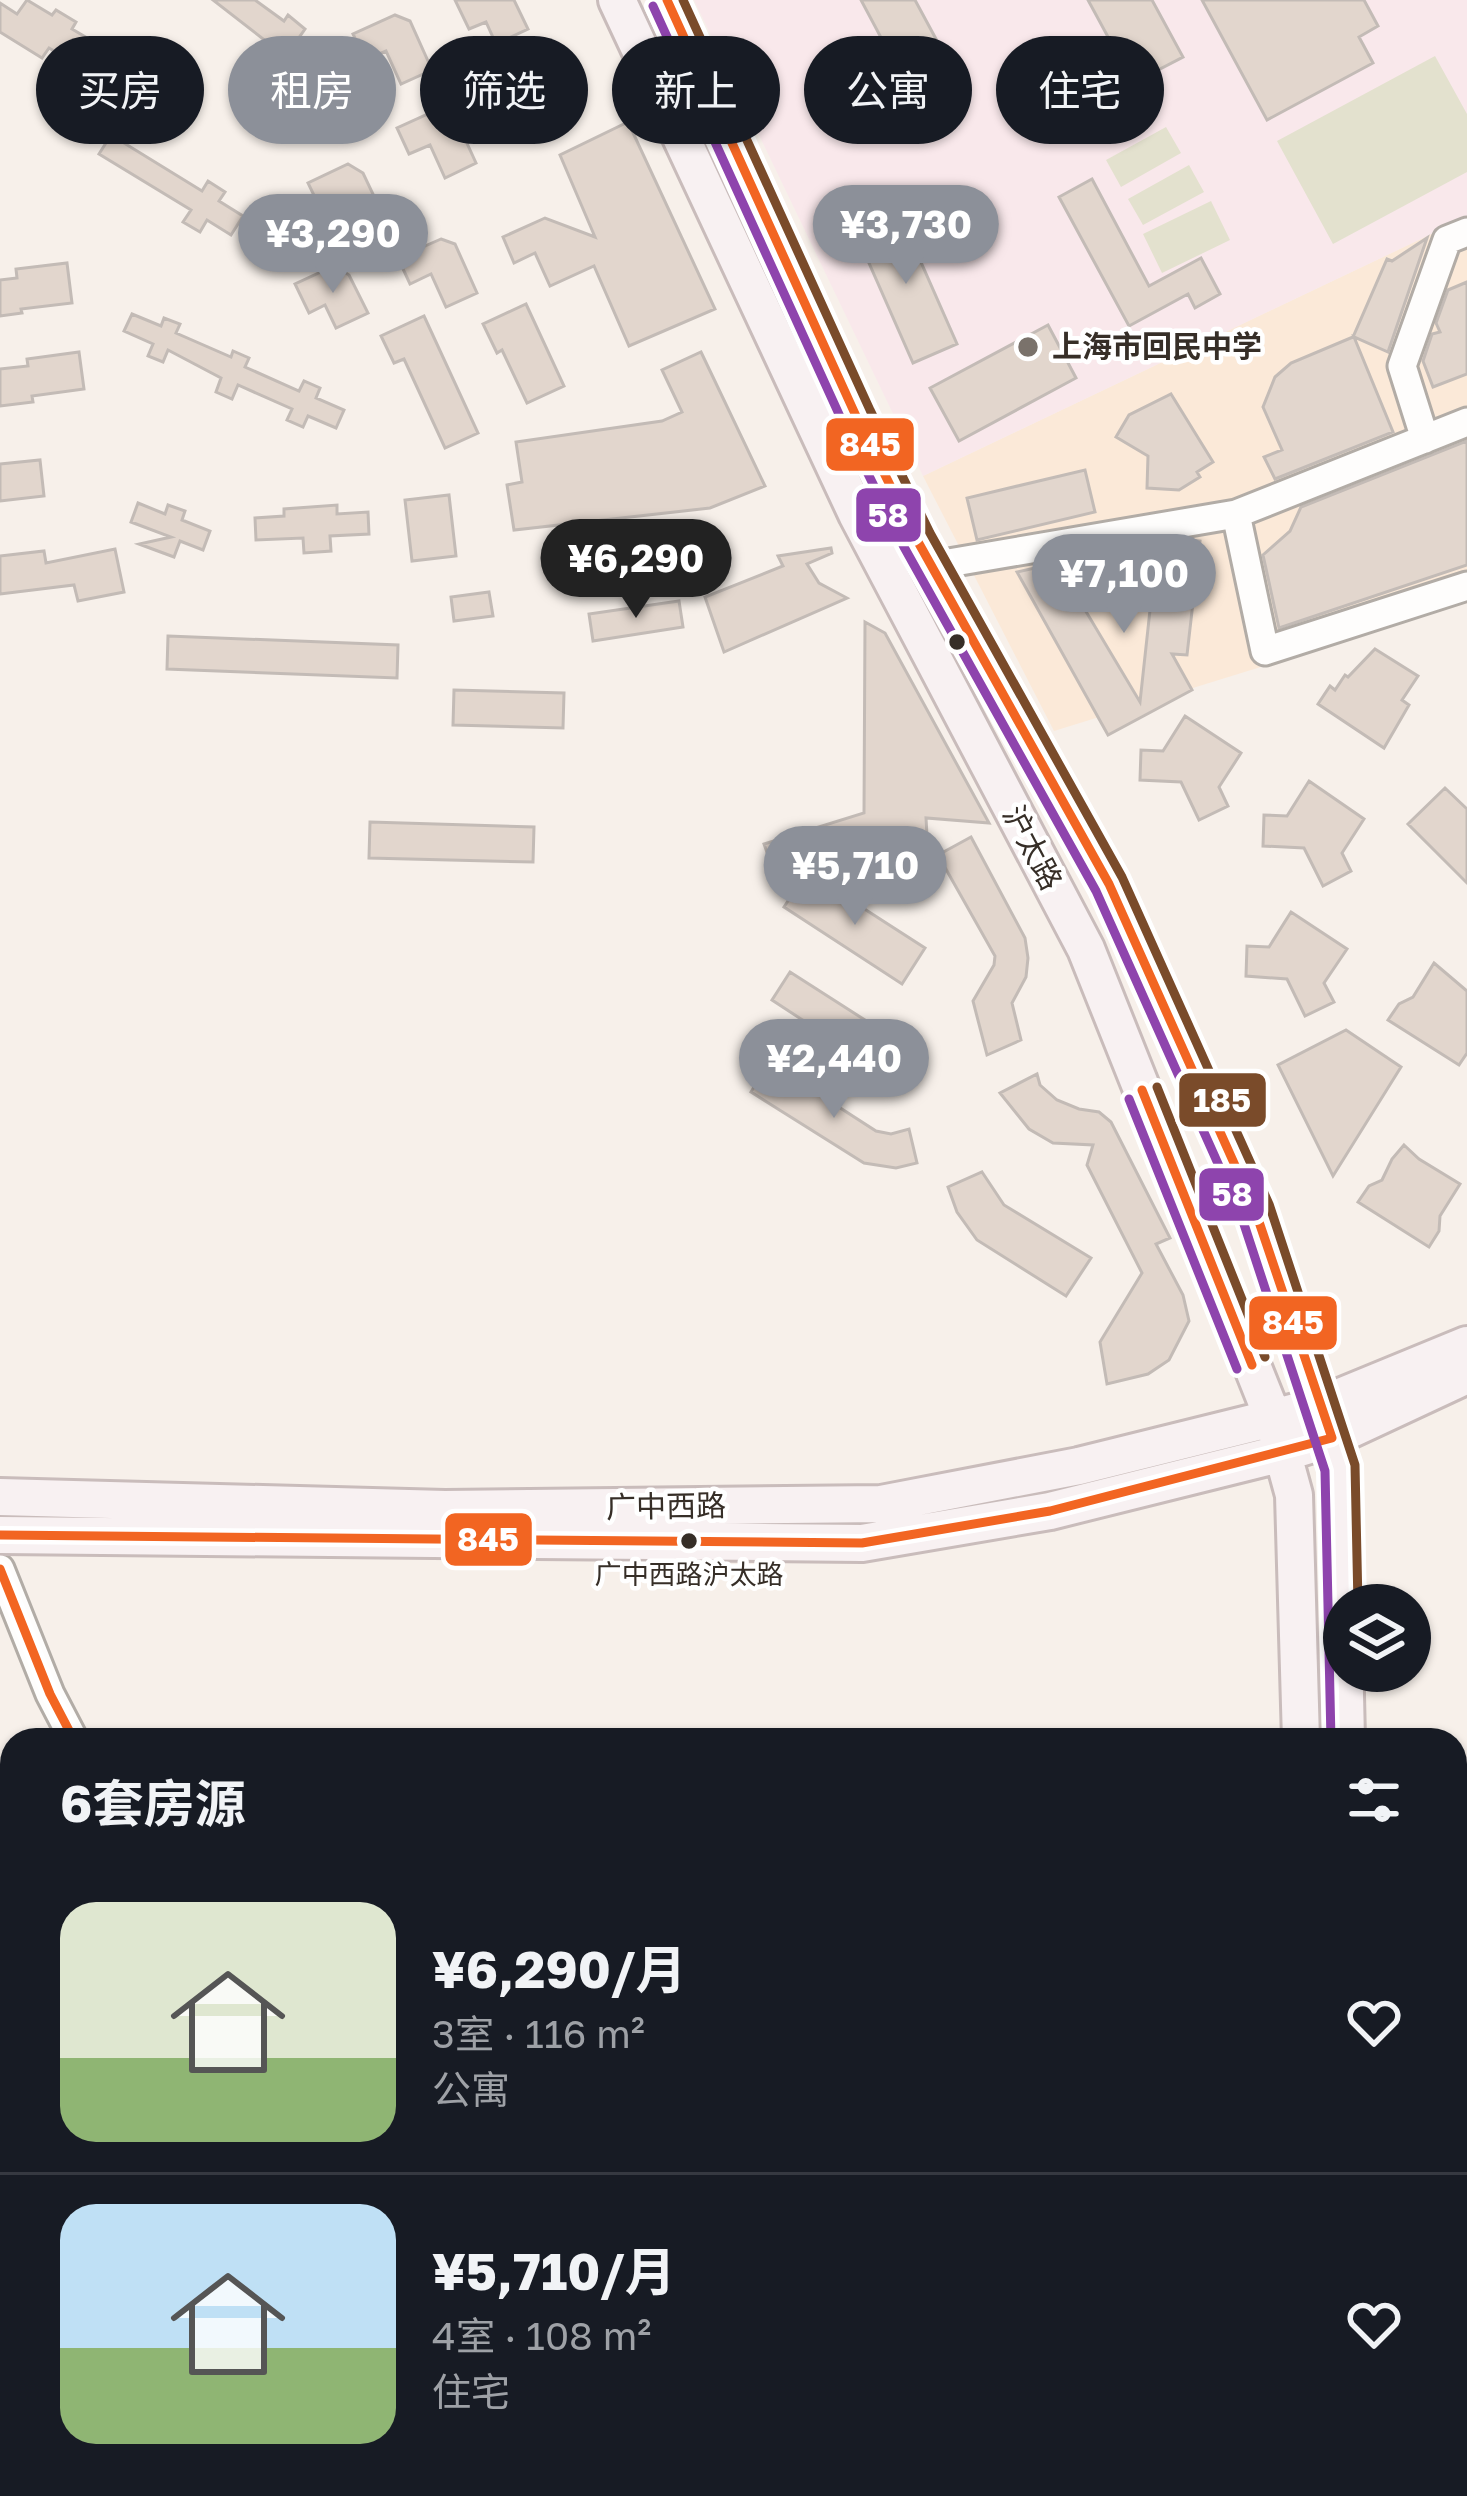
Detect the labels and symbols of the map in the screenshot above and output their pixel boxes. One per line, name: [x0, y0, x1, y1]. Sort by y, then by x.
pin: ¥3,730: [808, 185, 1004, 287]
pin: ¥3,290: [235, 194, 431, 296]
place label: 上海市回民中学: [1052, 328, 1262, 364]
marker: 上海市回民中学: [1015, 334, 1041, 360]
line badge: 845: [824, 416, 916, 473]
text: 845: [839, 424, 901, 463]
line badge: 58: [854, 486, 923, 544]
text: 58: [867, 495, 909, 534]
pin: ¥6,290: [538, 519, 734, 621]
pin: ¥7,100: [1026, 534, 1222, 636]
unlabelled marker: [946, 631, 968, 653]
street label: 沪太路: [996, 799, 1070, 896]
pin: ¥5,710: [757, 826, 953, 928]
pin: ¥2,440: [736, 1019, 932, 1121]
line badge: 185: [1177, 1071, 1268, 1129]
text: 185: [1193, 1080, 1251, 1119]
line badge: 58: [1197, 1166, 1266, 1223]
text: 58: [1211, 1174, 1253, 1213]
line badge: 845: [1247, 1294, 1339, 1352]
text: 845: [1262, 1302, 1324, 1341]
street label: 广中西路: [606, 1487, 726, 1525]
line badge: 845: [443, 1511, 534, 1568]
text: 845: [457, 1519, 519, 1558]
marker: 广中西路沪太路: [678, 1530, 700, 1552]
place label: 广中西路沪太路: [595, 1558, 784, 1590]

